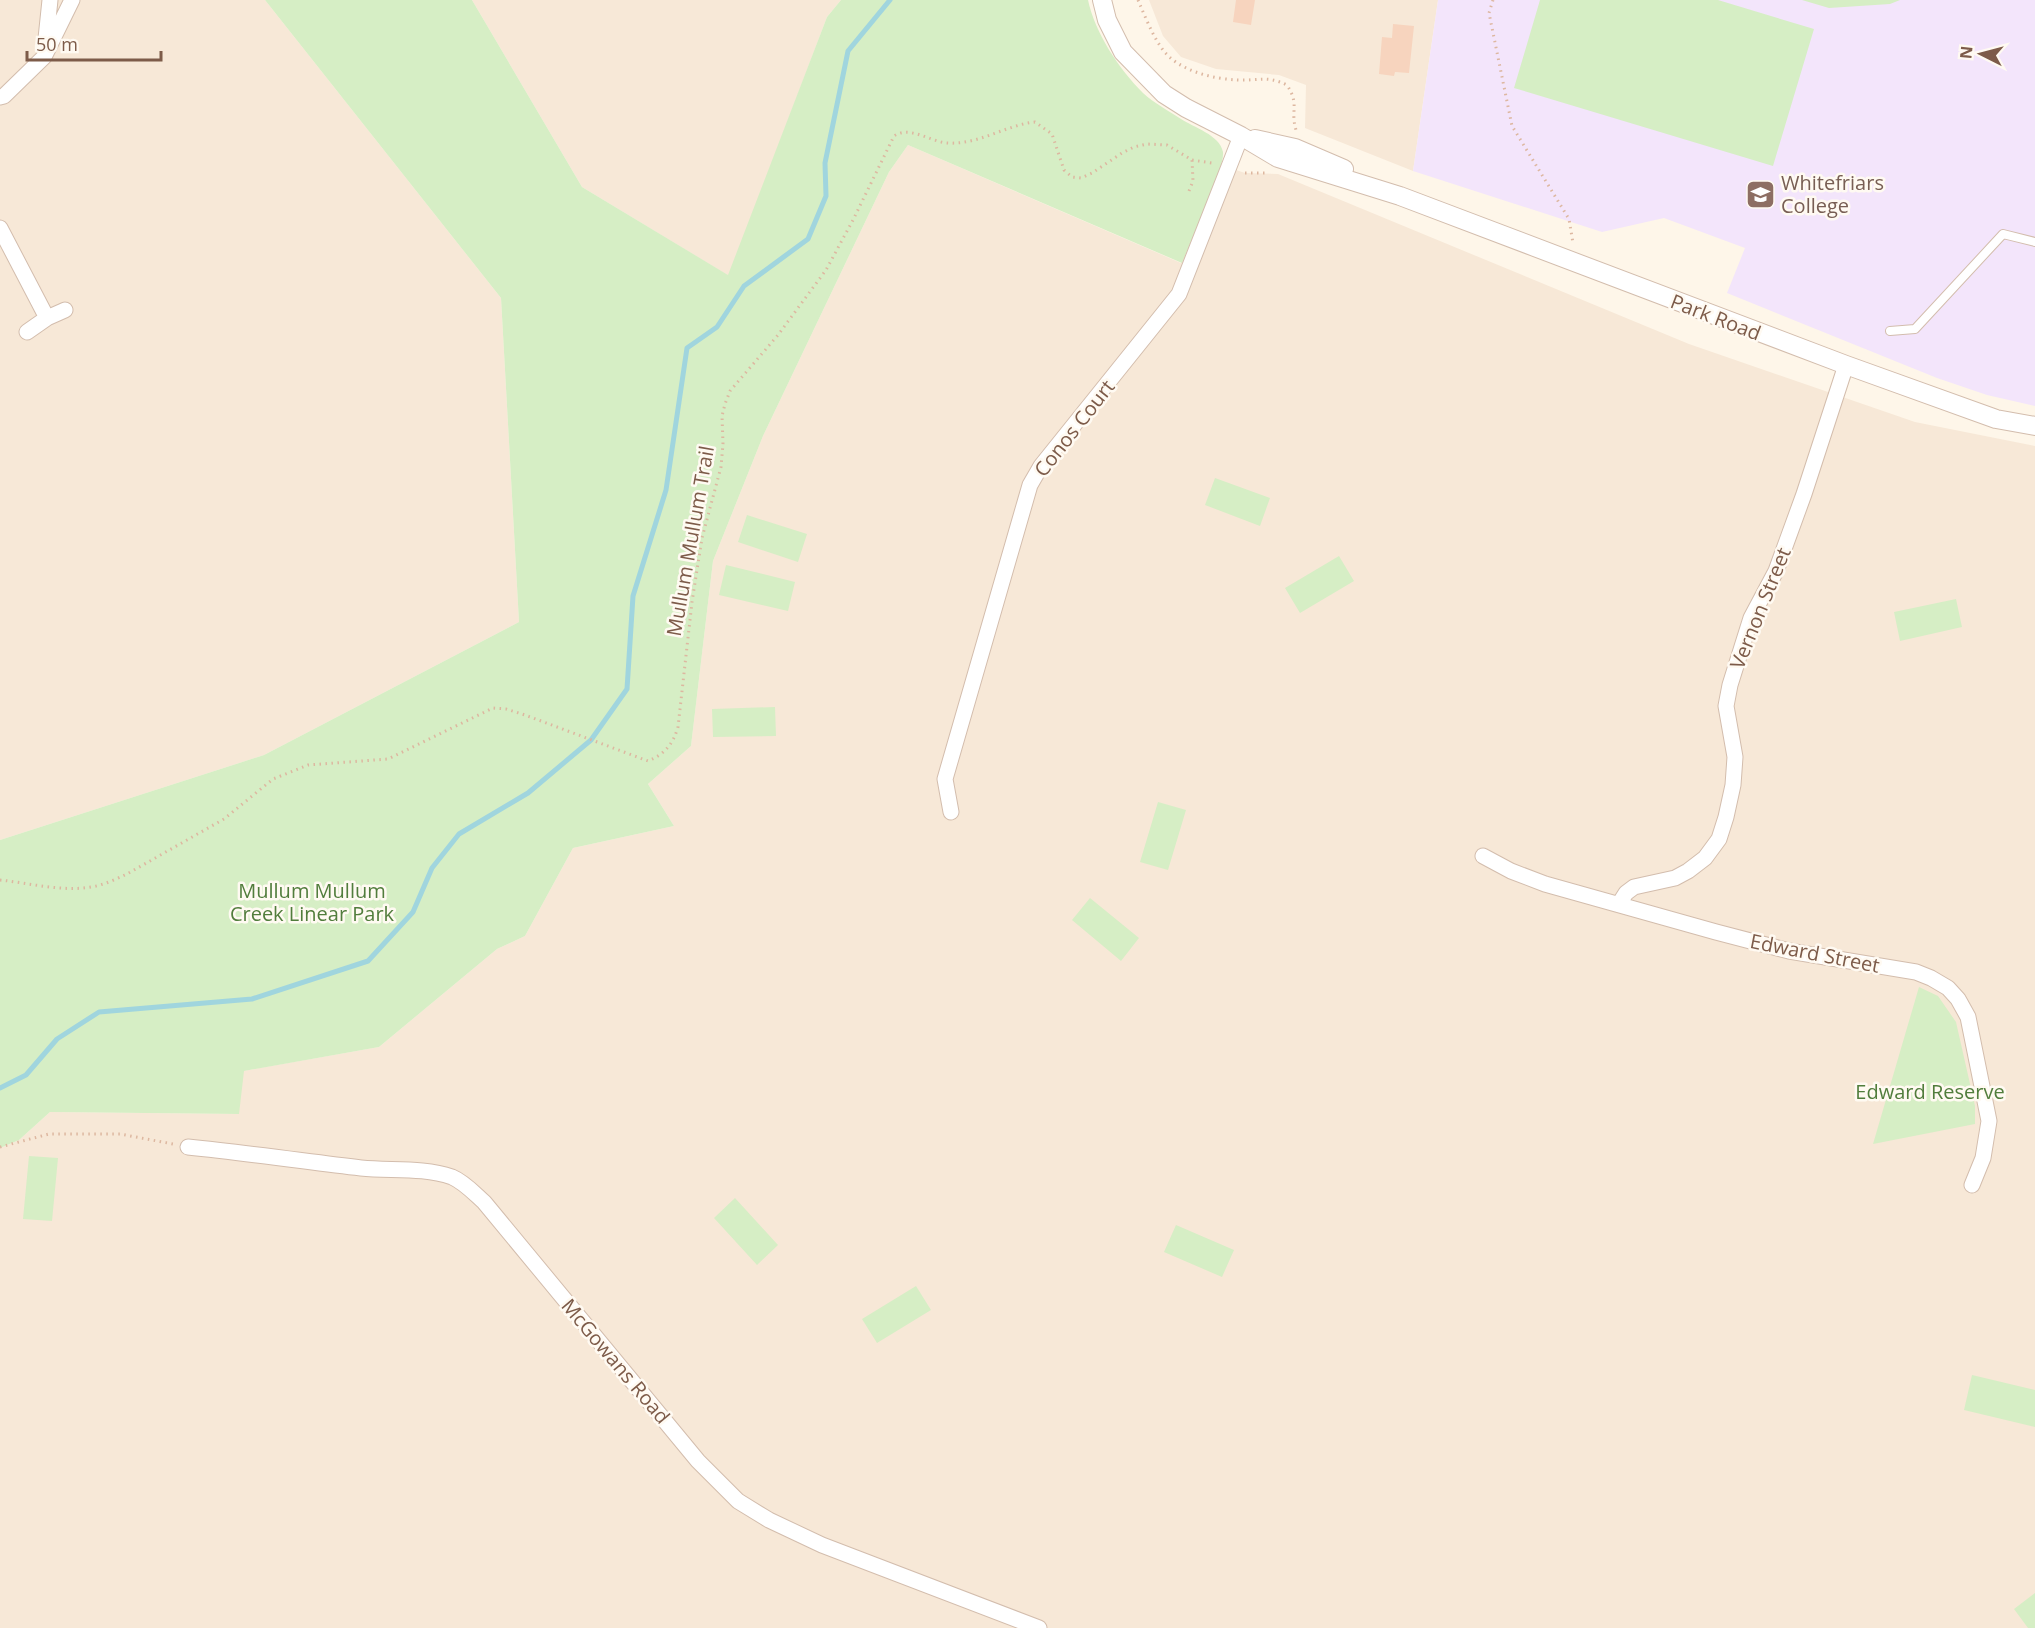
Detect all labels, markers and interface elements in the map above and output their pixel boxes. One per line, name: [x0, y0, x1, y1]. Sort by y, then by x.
scale bar: [27, 24, 160, 62]
north arrow: [1951, 24, 2011, 84]
text: 50 m: [36, 32, 78, 56]
text: N: [1954, 45, 1978, 60]
place label: Whitefriars College: [1781, 169, 1884, 219]
school or university icon: Whitefriars College: [1744, 178, 1776, 210]
street label: Park Road: [1667, 287, 1765, 347]
street label: Conos Court: [1028, 374, 1120, 482]
street label: Mullum Mullum Trail: [660, 444, 720, 638]
street label: Vernon Street: [1723, 543, 1797, 673]
park label: Mullum Mullum Creek Linear Park: [230, 877, 395, 927]
street label: Edward Street: [1748, 927, 1882, 979]
park label: Edward Reserve: [1855, 1078, 2005, 1105]
street label: McGowans Road: [556, 1293, 676, 1429]

